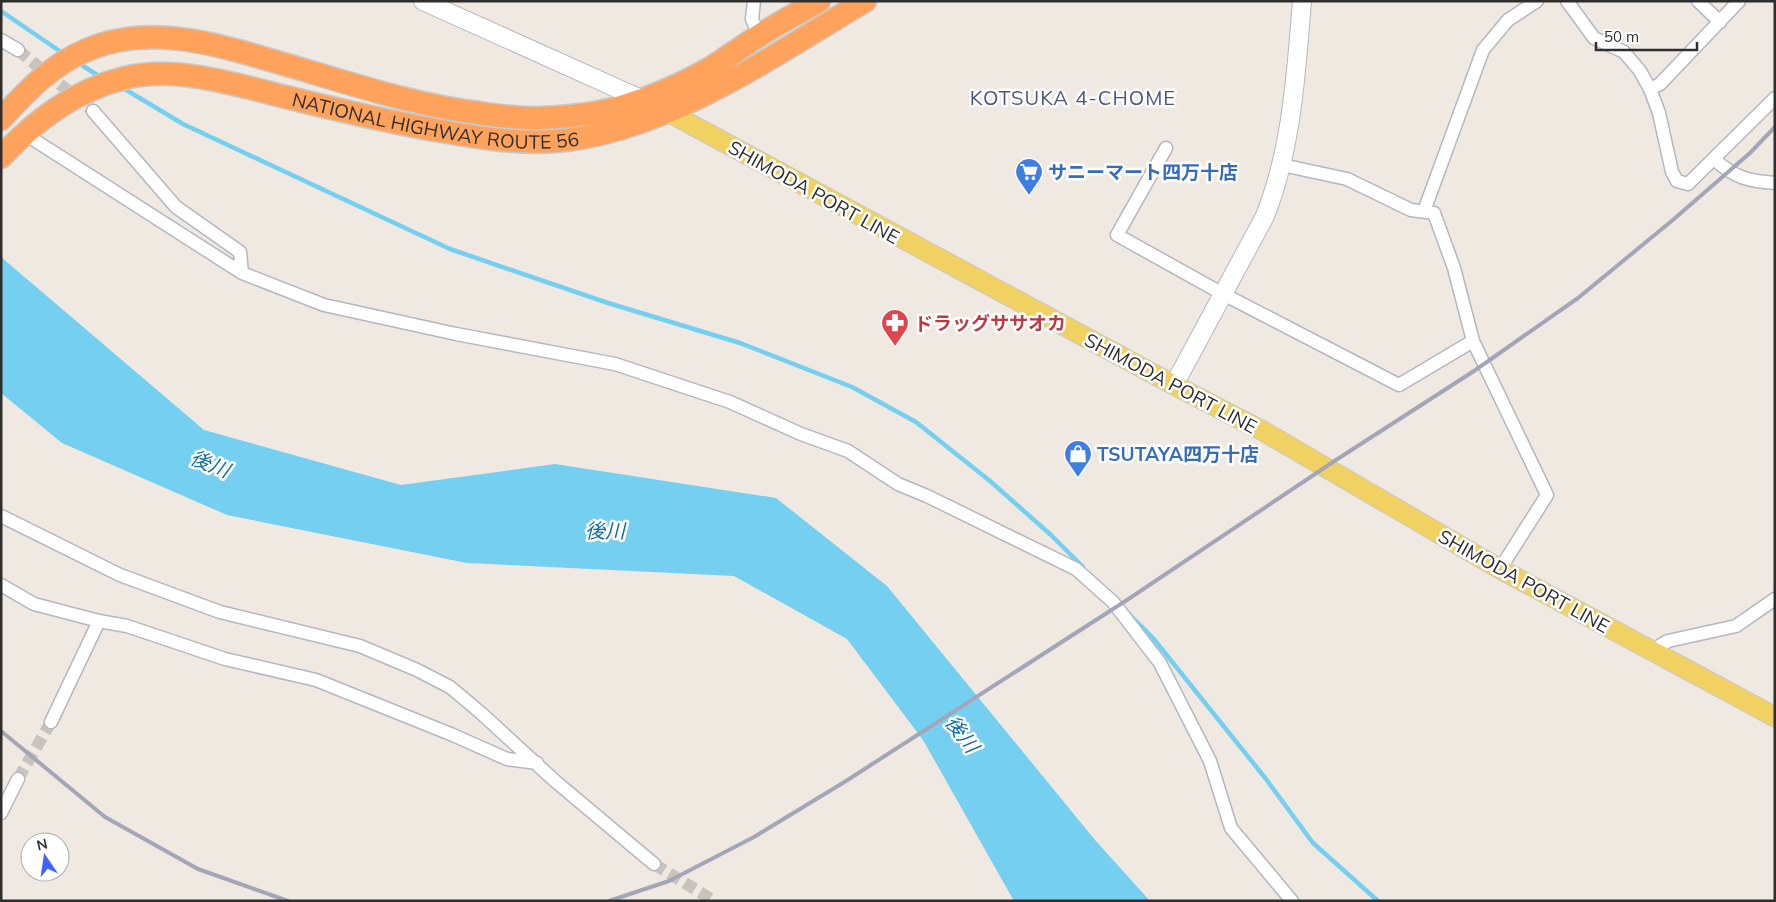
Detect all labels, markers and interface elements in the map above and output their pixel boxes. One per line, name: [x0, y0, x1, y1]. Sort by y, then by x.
scale bar: [1596, 20, 1697, 52]
text: 50 m: [1604, 27, 1639, 46]
district label: KOTSUKA 4-CHOME: [970, 85, 1176, 110]
street label: NATIONAL HIGHWAY ROUTE 56: [290, 87, 580, 154]
street label: SHIMODA PORT LINE: [724, 135, 904, 249]
supermarket icon: サニーマート四万十店: [1014, 157, 1044, 196]
place label: サニーマート四万十店: [1048, 160, 1238, 184]
pharmacy icon: ドラッグササオカ: [880, 308, 910, 347]
place label: ドラッグササオカ: [914, 311, 1066, 335]
street label: SHIMODA PORT LINE: [1081, 327, 1261, 439]
shop icon: TSUTAYA四万十店: [1063, 439, 1093, 478]
place label: TSUTAYA四万十店: [1097, 442, 1259, 466]
water label: 後川: [187, 444, 235, 483]
water label: 後川: [585, 518, 627, 543]
street label: SHIMODA PORT LINE: [1434, 524, 1614, 638]
water label: 後川: [940, 710, 986, 759]
north arrow: [20, 832, 70, 882]
text: N: [35, 834, 49, 854]

